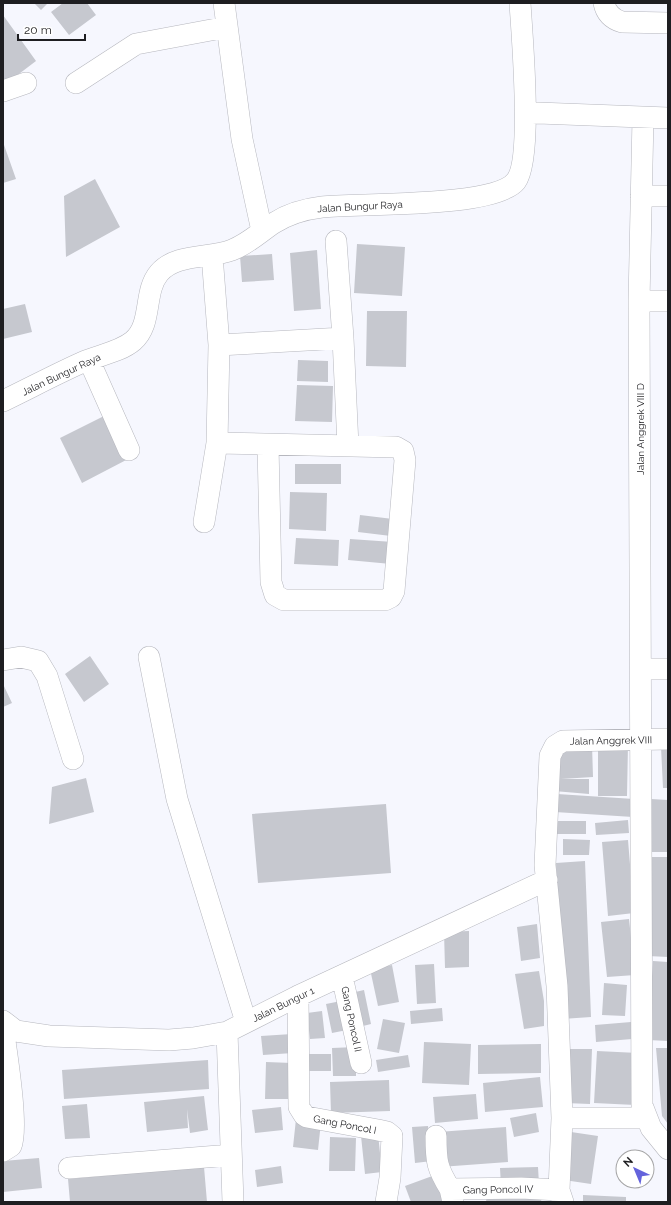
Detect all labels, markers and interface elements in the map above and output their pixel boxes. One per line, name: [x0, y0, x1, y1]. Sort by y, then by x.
scale bar: [18, 16, 85, 42]
text: 20 m: [24, 23, 52, 37]
street label: Jalan Bungur Raya: [317, 199, 403, 214]
street label: Jalan Bungur Raya: [20, 351, 102, 398]
street label: Jalan Anggrek VIII D: [635, 383, 646, 475]
street label: Jalan Anggrek VIII: [570, 734, 652, 747]
street label: Jalan Bungur 1: [251, 984, 317, 1024]
street label: Gang Poncol II: [339, 985, 364, 1053]
street label: Gang Poncol I: [312, 1113, 377, 1136]
north arrow: [615, 1149, 655, 1189]
text: N: [621, 1155, 636, 1170]
street label: Gang Poncol IV: [463, 1183, 534, 1196]

